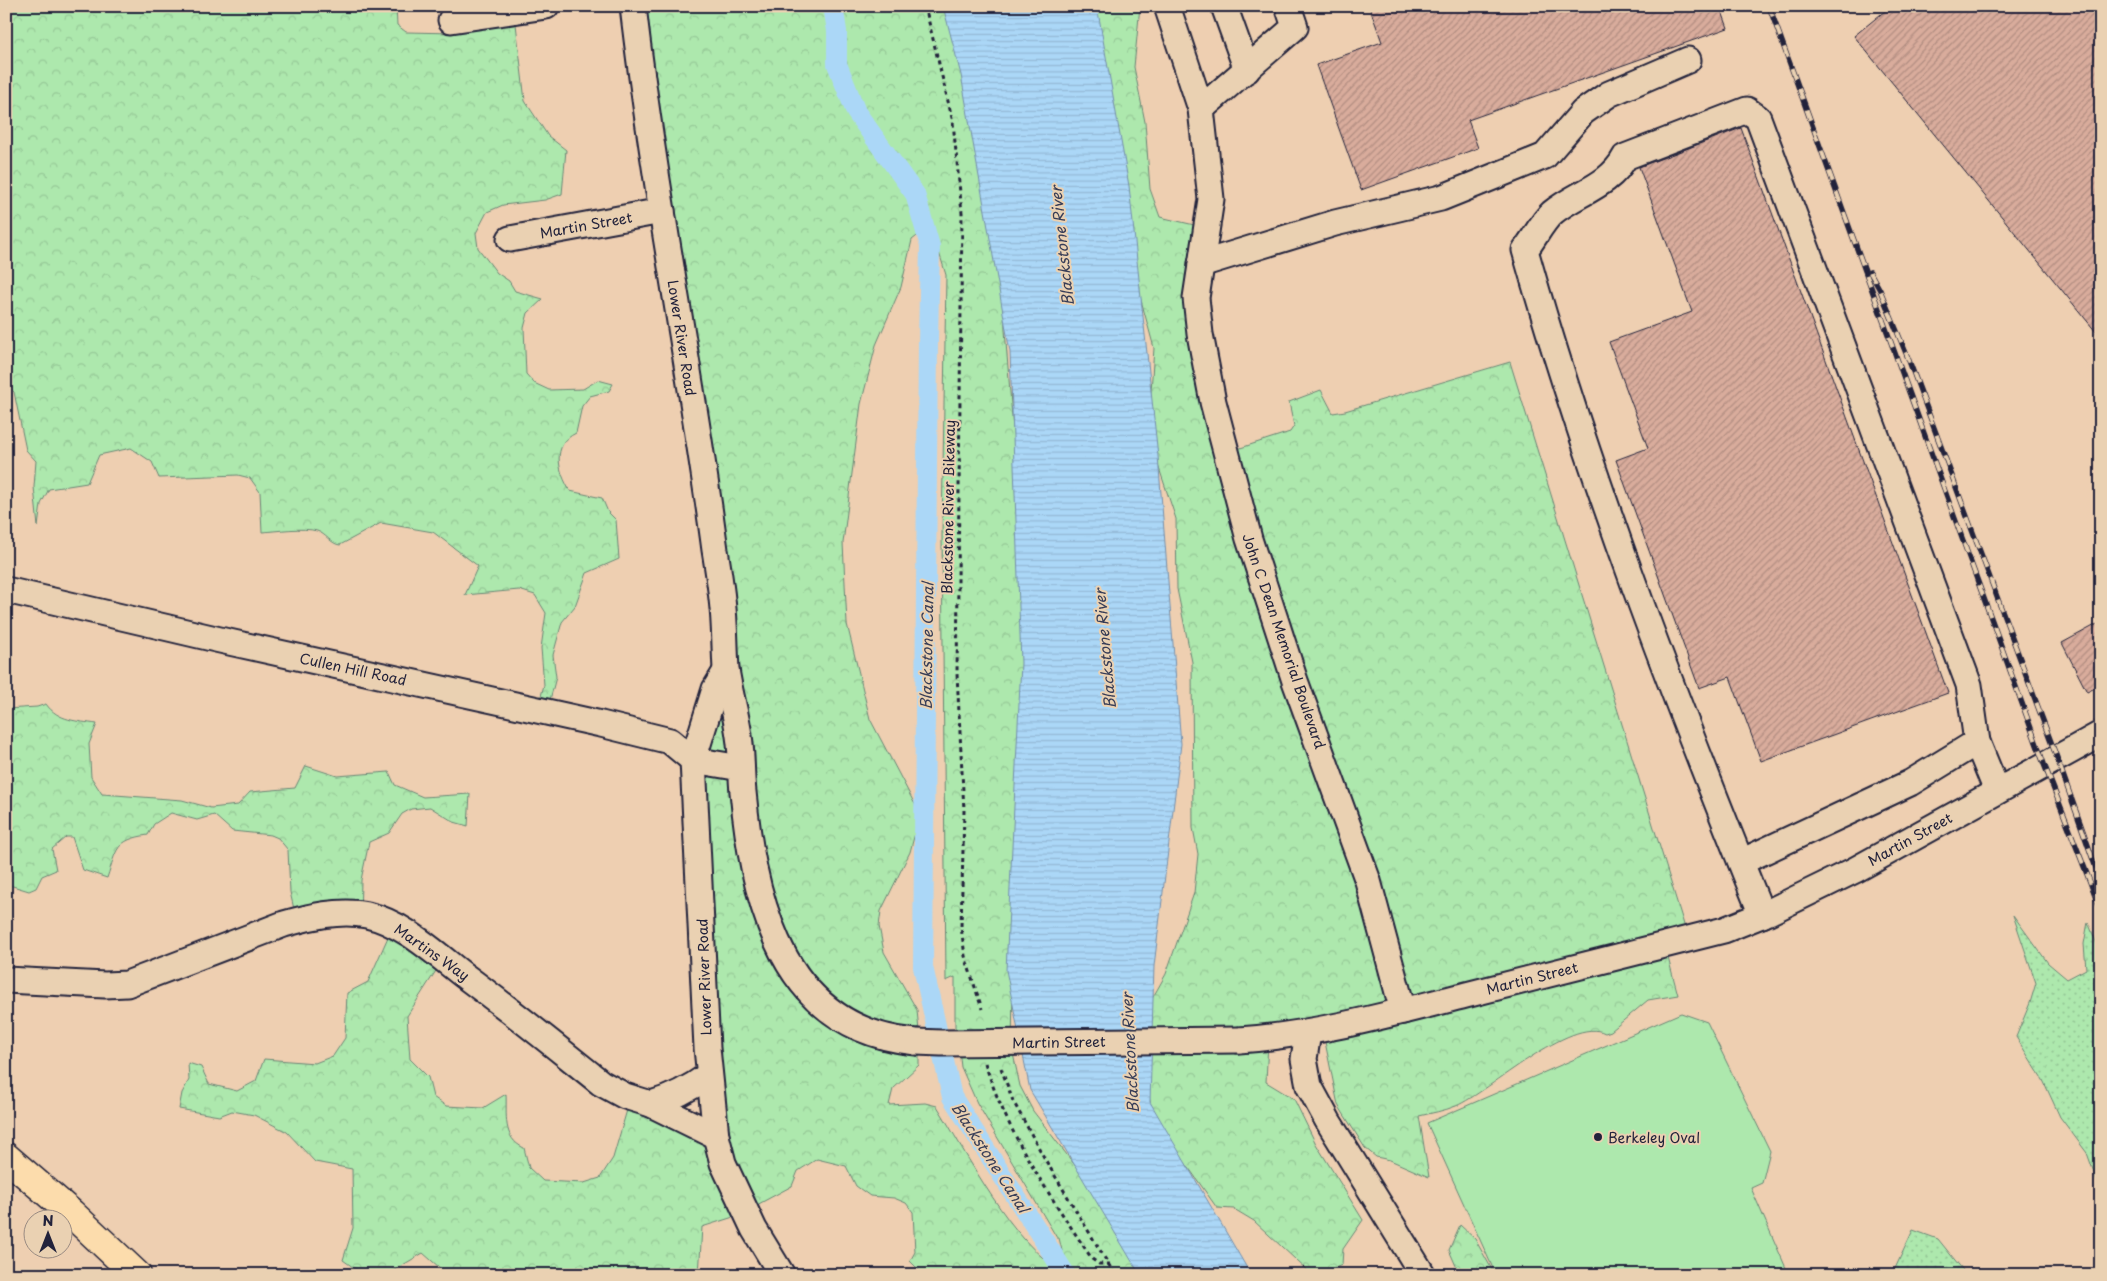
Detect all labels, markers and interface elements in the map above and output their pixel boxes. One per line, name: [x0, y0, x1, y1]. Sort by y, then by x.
water label: Blackstone River: [1043, 183, 1079, 307]
street label: Martin Street: [538, 206, 634, 243]
street label: Lower River Road: [662, 279, 702, 397]
street label: Blackstone River Bikeway: [936, 420, 960, 594]
street label: John C Dean Memorial Boulevard: [1237, 531, 1331, 752]
water label: Blackstone Canal: [913, 579, 939, 710]
water label: Blackstone River: [1087, 586, 1121, 710]
street label: Cullen Hill Road: [298, 647, 408, 691]
street label: Martin Street: [1864, 807, 1956, 871]
street label: Martins Way: [390, 918, 474, 986]
street label: Lower River Road: [691, 918, 717, 1036]
street label: Martin Street: [1484, 956, 1580, 999]
water label: Blackstone River: [1114, 990, 1144, 1114]
street label: Martin Street: [1012, 1031, 1106, 1053]
water label: Blackstone Canal: [947, 1097, 1037, 1219]
place label: Berkeley Oval: [1608, 1127, 1700, 1148]
marker: Berkeley Oval: [1592, 1131, 1604, 1143]
north arrow: [22, 1208, 72, 1258]
text: N: [42, 1210, 54, 1231]

